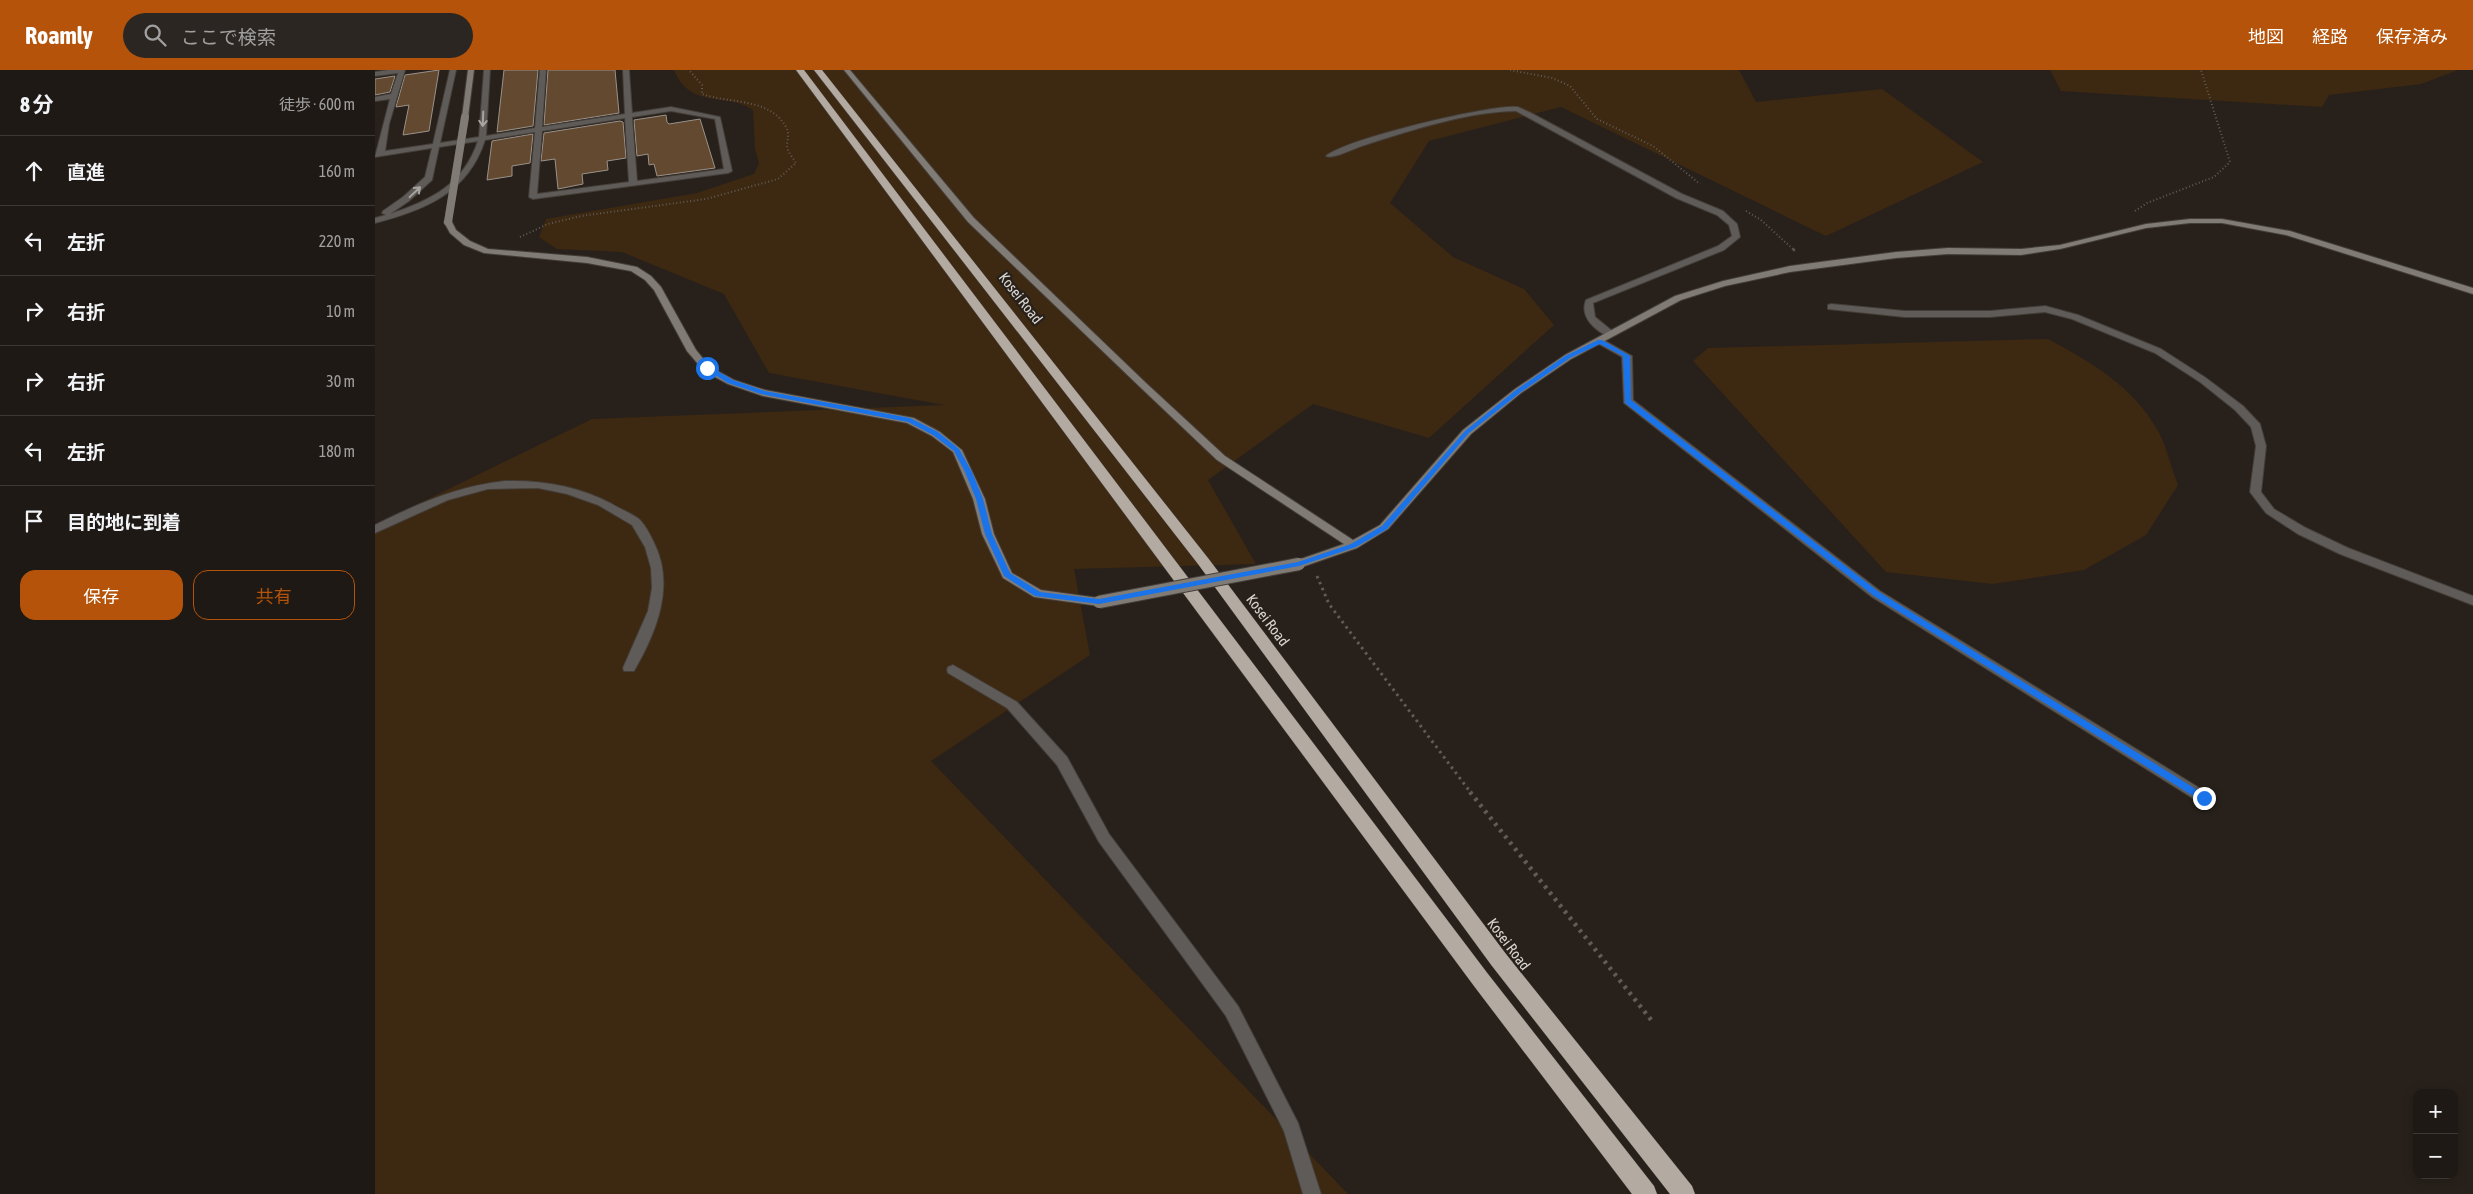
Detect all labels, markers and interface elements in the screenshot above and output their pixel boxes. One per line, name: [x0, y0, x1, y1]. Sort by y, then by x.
search box: [123, 13, 473, 58]
icon: search: [141, 21, 169, 49]
text: Roamly: [25, 22, 93, 49]
text: ここで検索: [181, 26, 276, 48]
text: 地図: [2248, 26, 2284, 47]
text: 経路: [2312, 26, 2348, 47]
text: 保存済み: [2376, 26, 2448, 47]
text: 8 分: [20, 92, 54, 116]
text: 徒歩 · 600 m: [279, 95, 355, 113]
one-way arrow: [479, 110, 488, 126]
icon: ahead: [20, 157, 48, 185]
text: 直進: [67, 161, 105, 183]
text: 160 m: [319, 162, 355, 180]
one-way arrow: [408, 186, 420, 198]
icon: left: [20, 227, 48, 255]
text: 左折: [67, 231, 105, 253]
text: 220 m: [319, 232, 355, 250]
street label: Kosei Road: [996, 269, 1046, 327]
icon: right: [20, 297, 48, 325]
text: 右折: [67, 301, 105, 323]
text: 10 m: [326, 302, 355, 320]
route start: [696, 357, 719, 380]
icon: right: [20, 367, 48, 395]
text: 右折: [67, 371, 105, 393]
text: 30 m: [326, 372, 355, 390]
icon: left: [20, 437, 48, 465]
text: 左折: [67, 441, 105, 463]
text: 180 m: [319, 442, 355, 460]
icon: arrive: [20, 507, 48, 535]
text: 目的地に到着: [67, 511, 181, 533]
button: 保存: [20, 570, 183, 620]
button: 共有: [193, 570, 355, 620]
street label: Kosei Road: [1243, 591, 1293, 649]
route end: [2193, 787, 2216, 810]
street label: Kosei Road: [1484, 915, 1534, 973]
map controls: [2413, 1089, 2458, 1179]
button: +: [2413, 1089, 2458, 1134]
button: −: [2413, 1134, 2458, 1179]

